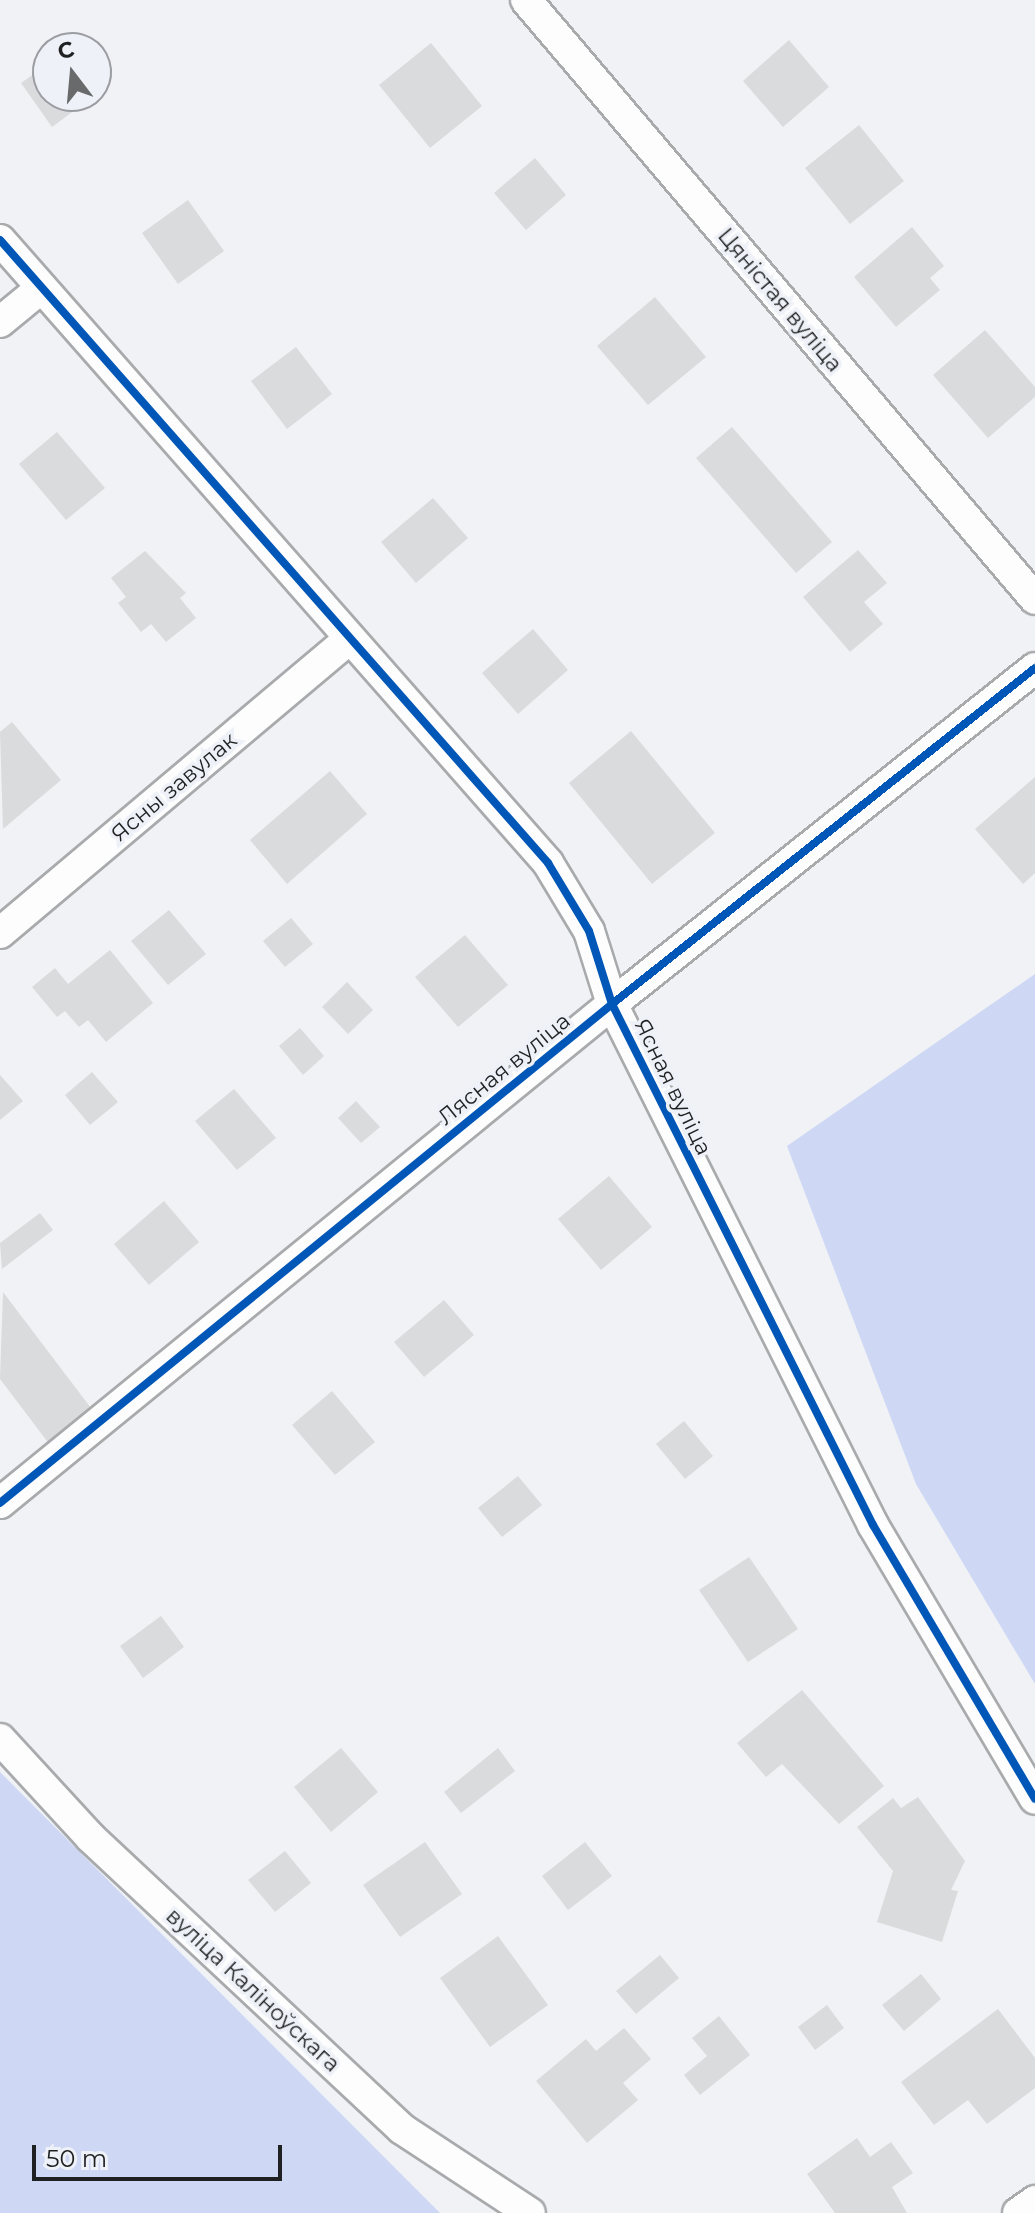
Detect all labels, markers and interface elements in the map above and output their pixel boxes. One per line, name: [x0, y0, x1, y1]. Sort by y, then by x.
north arrow: [32, 32, 112, 112]
text: С: [54, 35, 77, 66]
street label: Цяністая вуліца: [712, 223, 848, 377]
street label: Ясны завулак: [106, 727, 242, 847]
street label: Лясная вуліца: [432, 1008, 576, 1130]
street label: Ясная вуліца: [629, 1015, 717, 1159]
street label: вуліца Каліноўскага: [161, 1903, 345, 2077]
scale bar: [36, 2129, 286, 2179]
text: 50 m: [46, 2144, 107, 2173]

